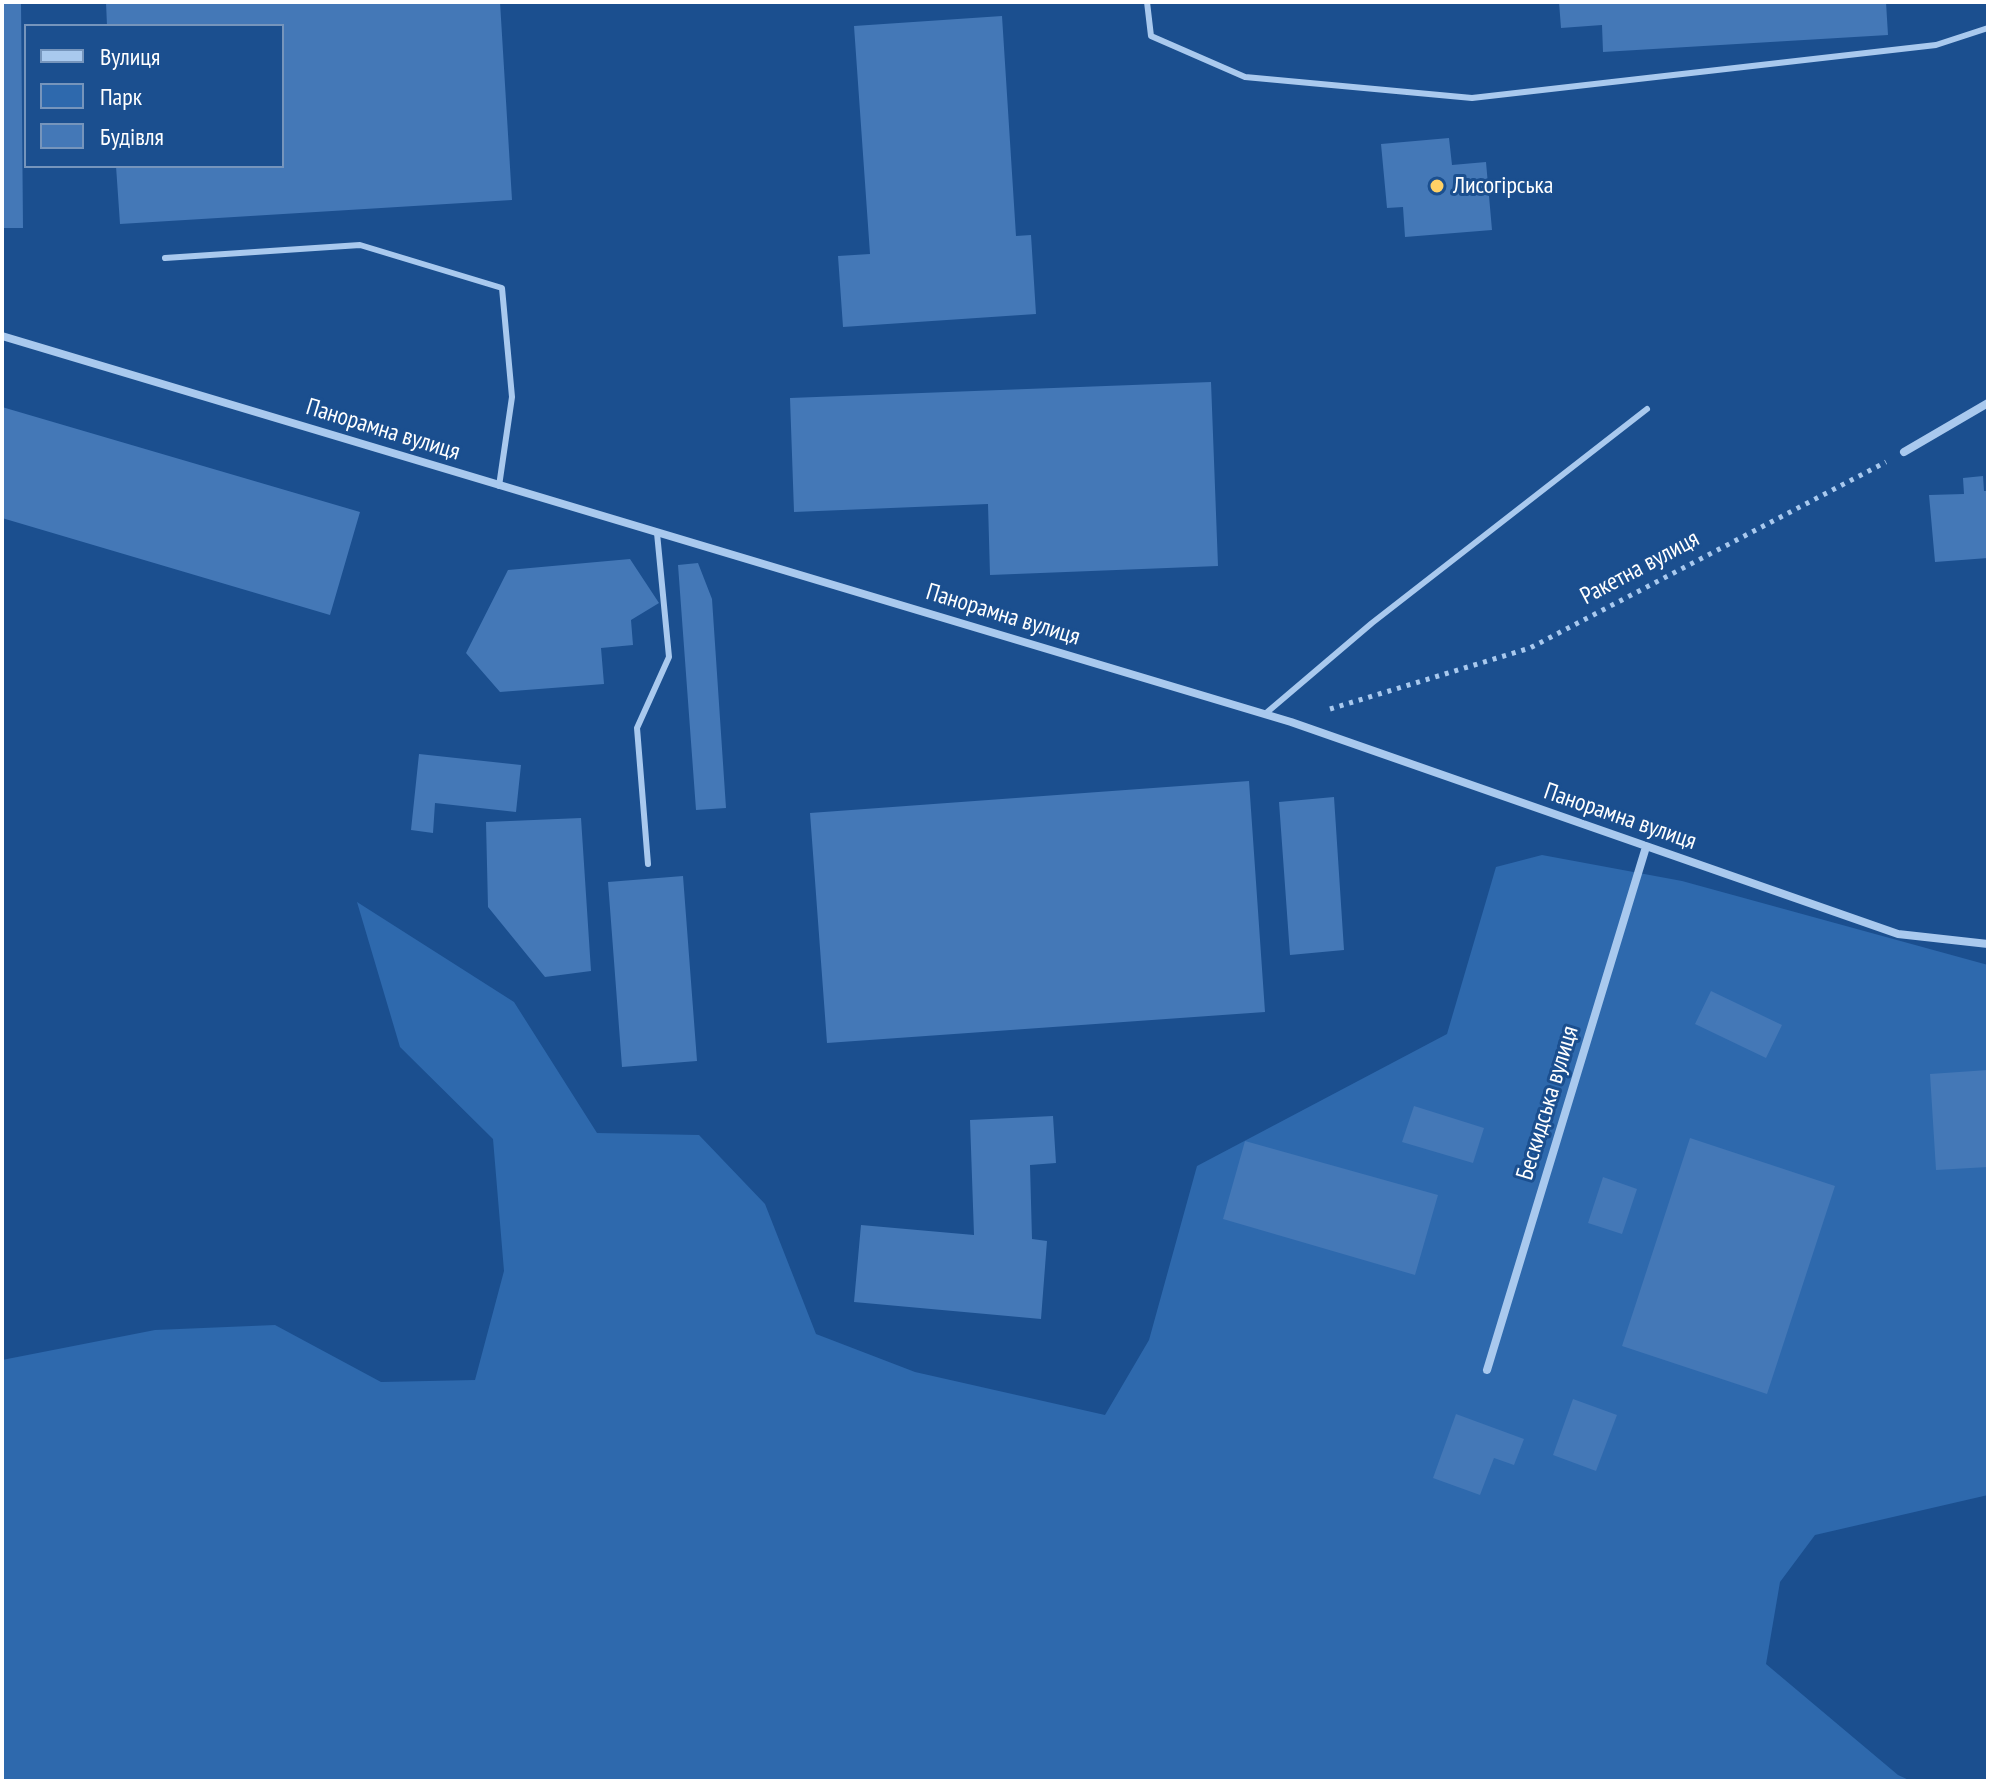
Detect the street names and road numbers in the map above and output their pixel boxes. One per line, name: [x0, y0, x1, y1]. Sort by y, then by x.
street label: Панорамна вулиця: [303, 393, 463, 467]
street label: Ракетна вулиця: [1576, 525, 1704, 611]
street label: Панорамна вулиця: [923, 578, 1083, 652]
street label: Панорамна вулиця: [1540, 777, 1700, 857]
street label: Бескидська вулиця: [1511, 1023, 1585, 1183]

